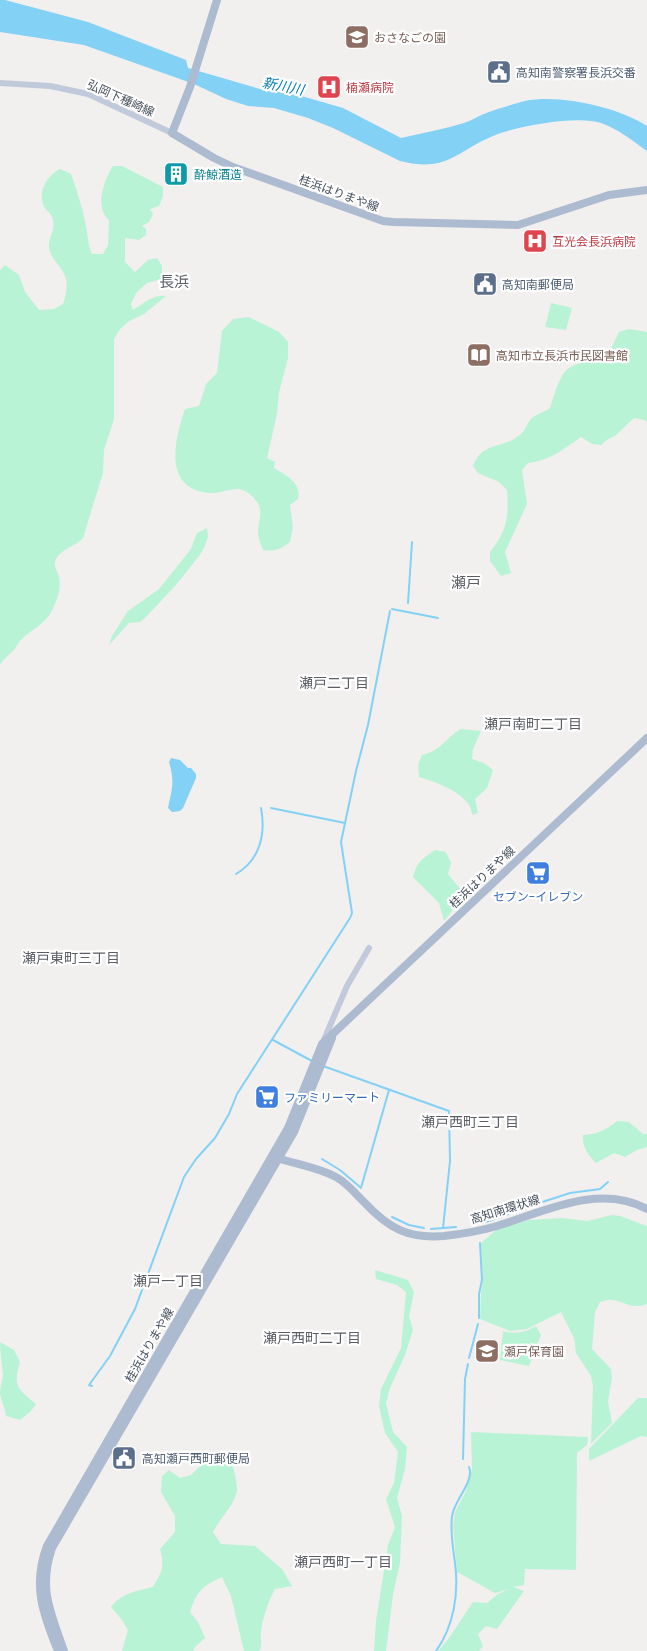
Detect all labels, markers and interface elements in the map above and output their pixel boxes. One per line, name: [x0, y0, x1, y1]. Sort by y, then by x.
school or university icon: おさなごの園: [344, 24, 370, 50]
place label: おさなごの園: [374, 29, 446, 46]
public building icon: 高知南警察署長浜交番: [486, 59, 512, 85]
place label: 高知南警察署長浜交番: [516, 64, 636, 81]
water label: 新川川: [260, 72, 307, 100]
hospital icon: 楠瀬病院: [316, 74, 342, 100]
street label: 弘岡下種崎線: [85, 76, 157, 120]
place label: 楠瀬病院: [346, 79, 394, 96]
building icon: 酔鯨酒造: [163, 161, 189, 187]
place label: 酔鯨酒造: [194, 166, 242, 183]
street label: 桂浜はりまや線: [297, 171, 381, 215]
hospital icon: 互光会長浜病院: [522, 228, 548, 254]
place label: 互光会長浜病院: [552, 233, 636, 250]
district label: 長浜: [159, 271, 189, 292]
public building icon: 高知南郵便局: [472, 271, 498, 297]
place label: 高知南郵便局: [502, 276, 574, 293]
library icon: 高知市立長浜市民図書館: [466, 342, 492, 368]
place label: 高知市立長浜市民図書館: [496, 347, 628, 364]
district label: 瀬戸: [451, 572, 481, 593]
district label: 瀬戸二丁目: [299, 673, 369, 693]
district label: 瀬戸南町二丁目: [484, 714, 582, 734]
street label: 桂浜はりまや線: [445, 842, 519, 912]
supermarket icon: セブン-イレブン: [525, 860, 551, 886]
place label: セブン-イレブン: [493, 888, 583, 905]
district label: 瀬戸東町三丁目: [22, 948, 120, 968]
supermarket icon: ファミリーマート: [254, 1084, 280, 1110]
place label: ファミリーマート: [284, 1089, 380, 1106]
district label: 瀬戸西町三丁目: [421, 1112, 519, 1132]
street label: 高知南環状線: [468, 1190, 542, 1228]
district label: 瀬戸一丁目: [133, 1271, 203, 1291]
street label: 桂浜はりまや線: [121, 1304, 177, 1386]
district label: 瀬戸西町二丁目: [263, 1328, 361, 1348]
school or university icon: 瀬戸保育園: [474, 1338, 500, 1364]
place label: 瀬戸保育園: [504, 1343, 564, 1360]
public building icon: 高知瀬戸西町郵便局: [111, 1445, 137, 1471]
place label: 高知瀬戸西町郵便局: [142, 1450, 250, 1467]
district label: 瀬戸西町一丁目: [294, 1552, 392, 1572]

